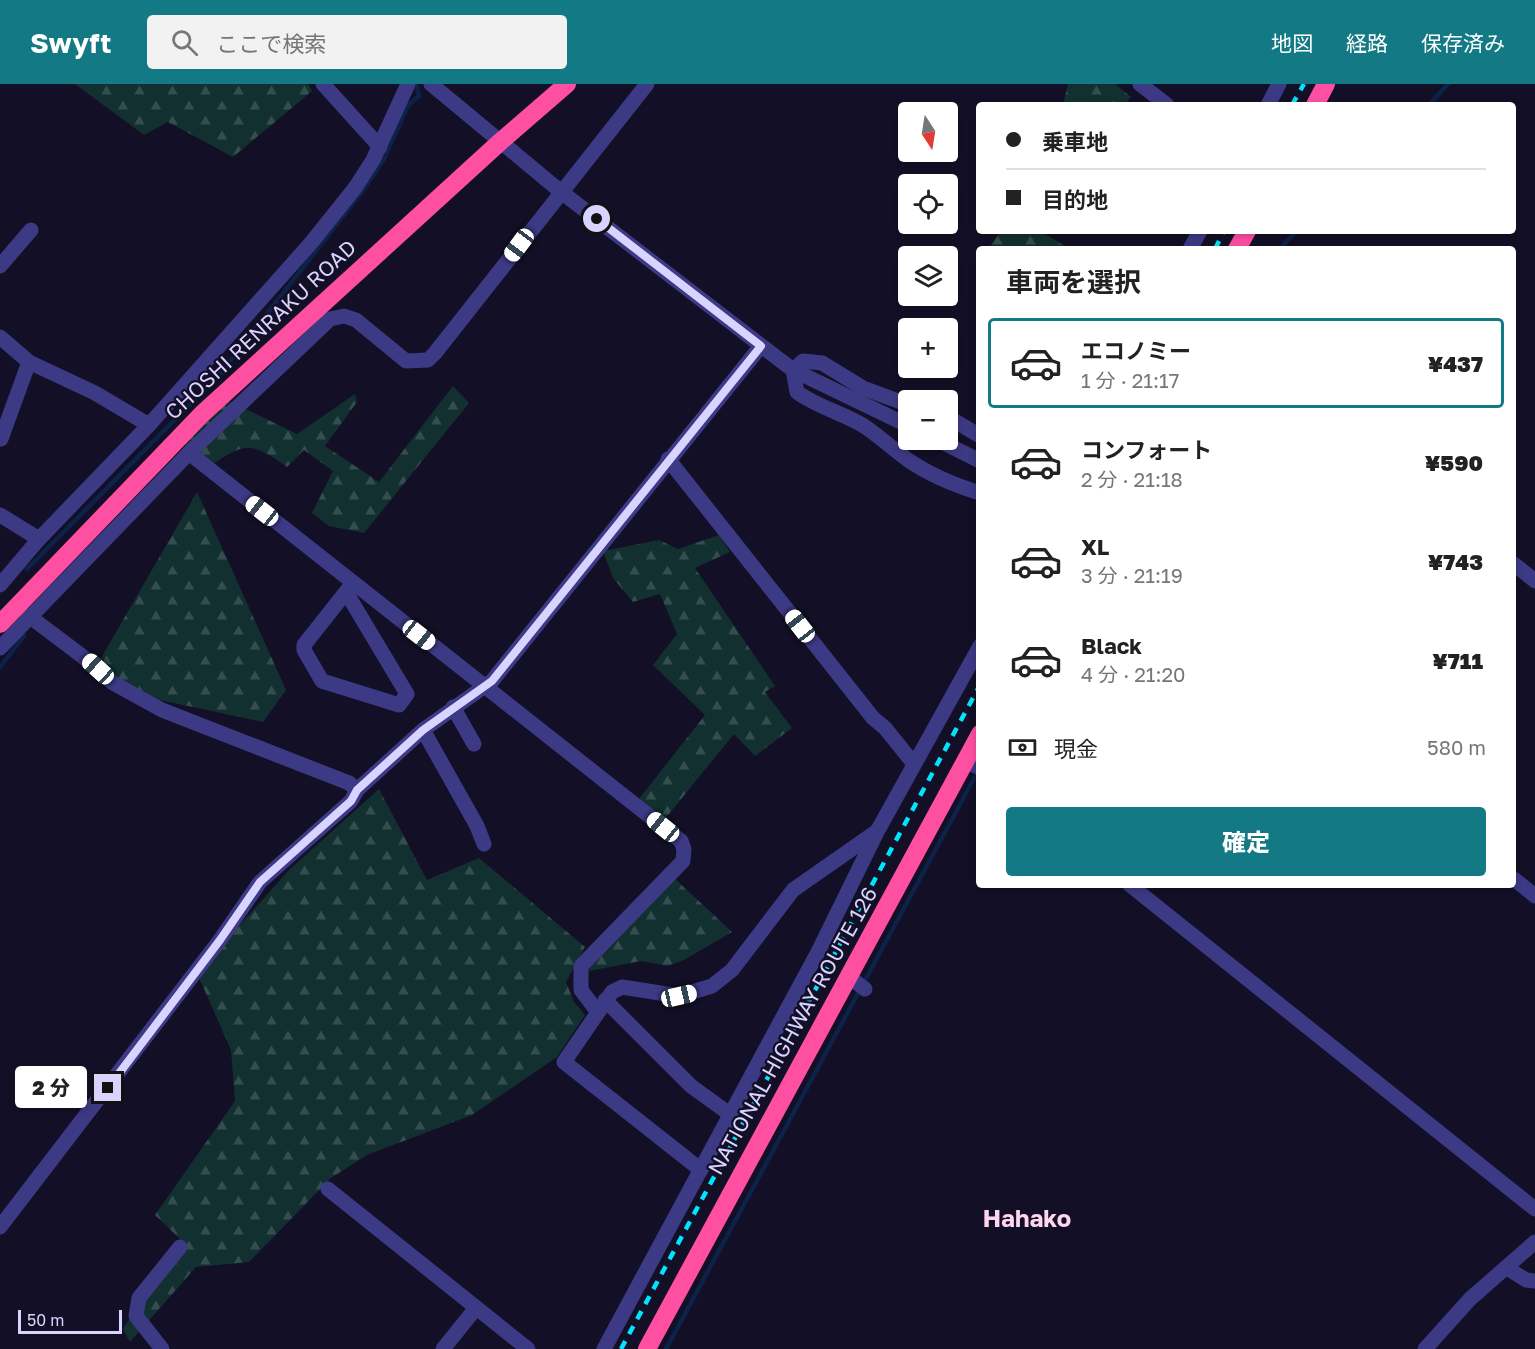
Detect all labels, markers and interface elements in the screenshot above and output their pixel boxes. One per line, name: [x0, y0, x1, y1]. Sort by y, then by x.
search box: [147, 15, 567, 69]
text: Swyft: [30, 26, 111, 59]
icon: search: [168, 26, 201, 59]
text: ここで検索: [216, 30, 326, 57]
text: 地図: [1271, 30, 1313, 56]
text: 経路: [1346, 30, 1388, 56]
text: 保存済み: [1421, 30, 1505, 56]
north arrow: [898, 102, 958, 162]
map controls: [898, 102, 958, 450]
text: 乗車地: [1042, 128, 1108, 155]
button: locate: [898, 174, 958, 234]
text: 目的地: [1042, 186, 1108, 213]
route start: [583, 205, 610, 232]
car: [501, 225, 537, 265]
street label: CHOSHI RENRAKU ROAD: [159, 234, 361, 425]
button: layers: [898, 246, 958, 306]
text: 車両を選択: [1006, 266, 1141, 298]
button: +: [898, 318, 958, 378]
icon: car: [1009, 336, 1063, 390]
text: エコノミー: [1081, 337, 1191, 364]
text: ¥437: [1428, 350, 1483, 377]
text: 1 分 · 21:17: [1081, 368, 1179, 392]
button: −: [898, 390, 958, 450]
icon: car: [1009, 435, 1063, 489]
text: コンフォート: [1081, 436, 1212, 463]
text: ¥590: [1425, 449, 1483, 476]
text: 2 分 · 21:18: [1081, 467, 1183, 491]
car: [242, 493, 282, 529]
text: XL: [1081, 533, 1109, 560]
icon: car: [1009, 534, 1063, 588]
text: ¥743: [1428, 548, 1483, 575]
text: 3 分 · 21:19: [1081, 563, 1183, 587]
car: [782, 606, 818, 646]
car: [399, 617, 439, 653]
text: Black: [1081, 632, 1142, 659]
icon: car: [1009, 633, 1063, 687]
text: ¥711: [1432, 647, 1483, 674]
car: [79, 650, 117, 688]
text: 4 分 · 21:20: [1081, 662, 1186, 686]
icon: cash: [1006, 731, 1039, 764]
text: 現金: [1054, 735, 1098, 762]
text: 580 m: [1427, 735, 1486, 759]
button: 確定: [1006, 807, 1486, 876]
car: [643, 809, 683, 845]
street label: NATIONAL HIGHWAY ROUTE 126: [702, 882, 882, 1179]
car: [659, 983, 699, 1009]
callout: 2 分: [15, 1067, 87, 1109]
route end: [94, 1074, 121, 1101]
text: 2 分: [32, 1075, 70, 1099]
district label: Hahako: [983, 1203, 1071, 1232]
scale bar: [18, 1307, 122, 1334]
text: 50 m: [27, 1310, 64, 1330]

